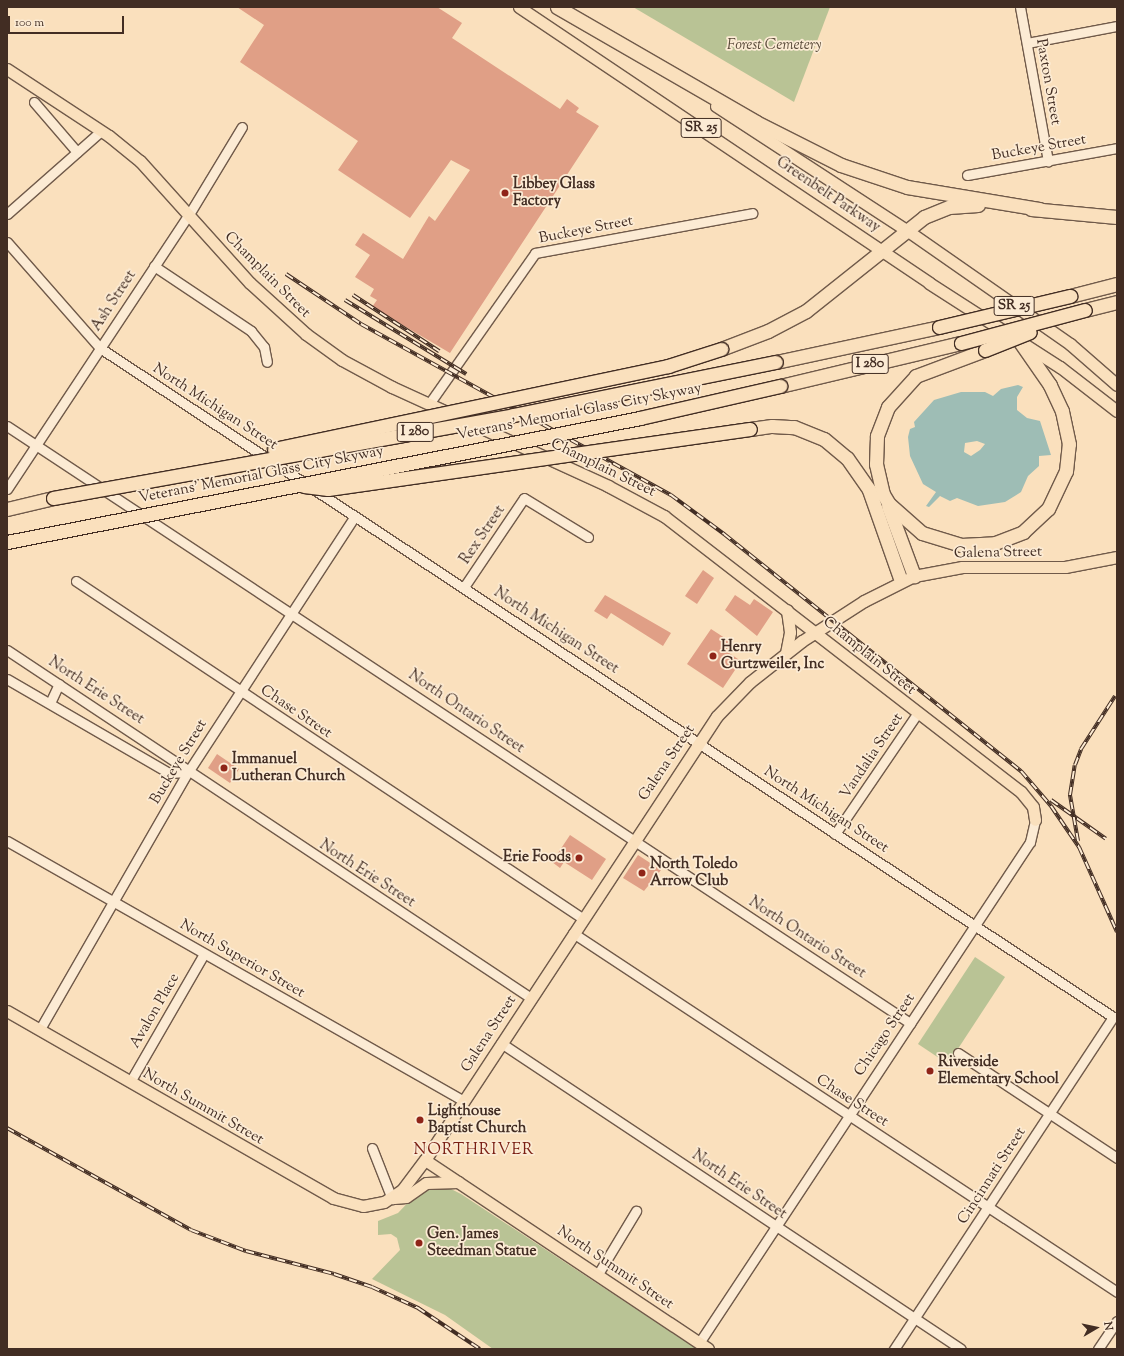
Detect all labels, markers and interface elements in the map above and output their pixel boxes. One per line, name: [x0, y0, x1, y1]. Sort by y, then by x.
scale bar: [10, 8, 126, 34]
text: 100 m: [15, 14, 44, 32]
park label: Forest Cemetery: [727, 37, 821, 55]
street label: Paxton Street: [1032, 37, 1064, 127]
road number: SR 25: [680, 116, 722, 140]
street label: Buckeye Street: [990, 131, 1088, 165]
street label: Greenbelt Parkway: [772, 153, 884, 237]
place label: Libbey Glass Factory: [513, 175, 595, 210]
marker: Libbey Glass Factory: [500, 188, 510, 198]
street label: Buckeye Street: [537, 212, 635, 248]
street label: Champlain Street: [220, 228, 314, 322]
street label: Ash Street: [88, 267, 140, 335]
road number: SR 25: [993, 294, 1035, 318]
road number: I 280: [851, 352, 889, 376]
street label: North Michigan Street: [149, 360, 281, 454]
street label: Veterans' Memorial Glass City Skyway: [455, 379, 703, 445]
road number: I 280: [396, 420, 434, 444]
street label: Champlain Street: [548, 435, 658, 501]
street label: Veterans' Memorial Glass City Skyway: [137, 442, 385, 508]
street label: Rex Street: [457, 502, 509, 568]
street label: Galena Street: [954, 543, 1042, 563]
street label: North Michigan Street: [490, 584, 622, 678]
street label: Champlain Street: [819, 613, 919, 699]
place label: Henry Gurtzweiler, Inc: [721, 638, 824, 673]
marker: Henry Gurtzweiler, Inc: [708, 651, 718, 661]
street label: North Erie Street: [45, 653, 147, 729]
street label: North Ontario Street: [405, 667, 527, 757]
street label: Chase Street: [257, 681, 335, 743]
street label: Vandalia Street: [837, 710, 907, 802]
street label: Buckeye Street: [147, 716, 211, 808]
street label: Galena Street: [635, 722, 699, 804]
place label: Immanuel Lutheran Church: [232, 750, 346, 785]
marker: Immanuel Lutheran Church: [219, 763, 229, 773]
street label: North Michigan Street: [760, 763, 892, 857]
street label: North Erie Street: [316, 836, 418, 912]
place label: Erie Foods: [503, 849, 571, 867]
marker: Erie Foods: [574, 853, 584, 863]
place label: North Toledo Arrow Club: [650, 855, 738, 890]
marker: North Toledo Arrow Club: [637, 868, 647, 878]
street label: North Ontario Street: [745, 893, 869, 983]
street label: North Superior Street: [176, 916, 308, 1002]
street label: Avalon Place: [126, 970, 184, 1052]
street label: Chicago Street: [851, 990, 919, 1080]
street label: Galena Street: [458, 992, 520, 1076]
place label: Riverside Elementary School: [938, 1053, 1059, 1088]
street label: North Summit Street: [139, 1065, 267, 1149]
marker: Riverside Elementary School: [925, 1066, 935, 1076]
street label: Chase Street: [812, 1071, 892, 1131]
place label: Lighthouse Baptist Church: [428, 1102, 527, 1137]
marker: Lighthouse Baptist Church: [415, 1115, 425, 1125]
street label: Cincinnati Street: [954, 1124, 1030, 1228]
district label: NORTHRIVER: [413, 1141, 535, 1161]
street label: North Erie Street: [688, 1147, 790, 1223]
street label: North Summit Street: [553, 1222, 677, 1314]
place label: Gen. James Steedman Statue: [427, 1225, 536, 1260]
marker: Gen. James Steedman Statue: [414, 1238, 424, 1248]
north arrow: [1076, 1308, 1116, 1348]
text: N: [1099, 1321, 1116, 1332]

